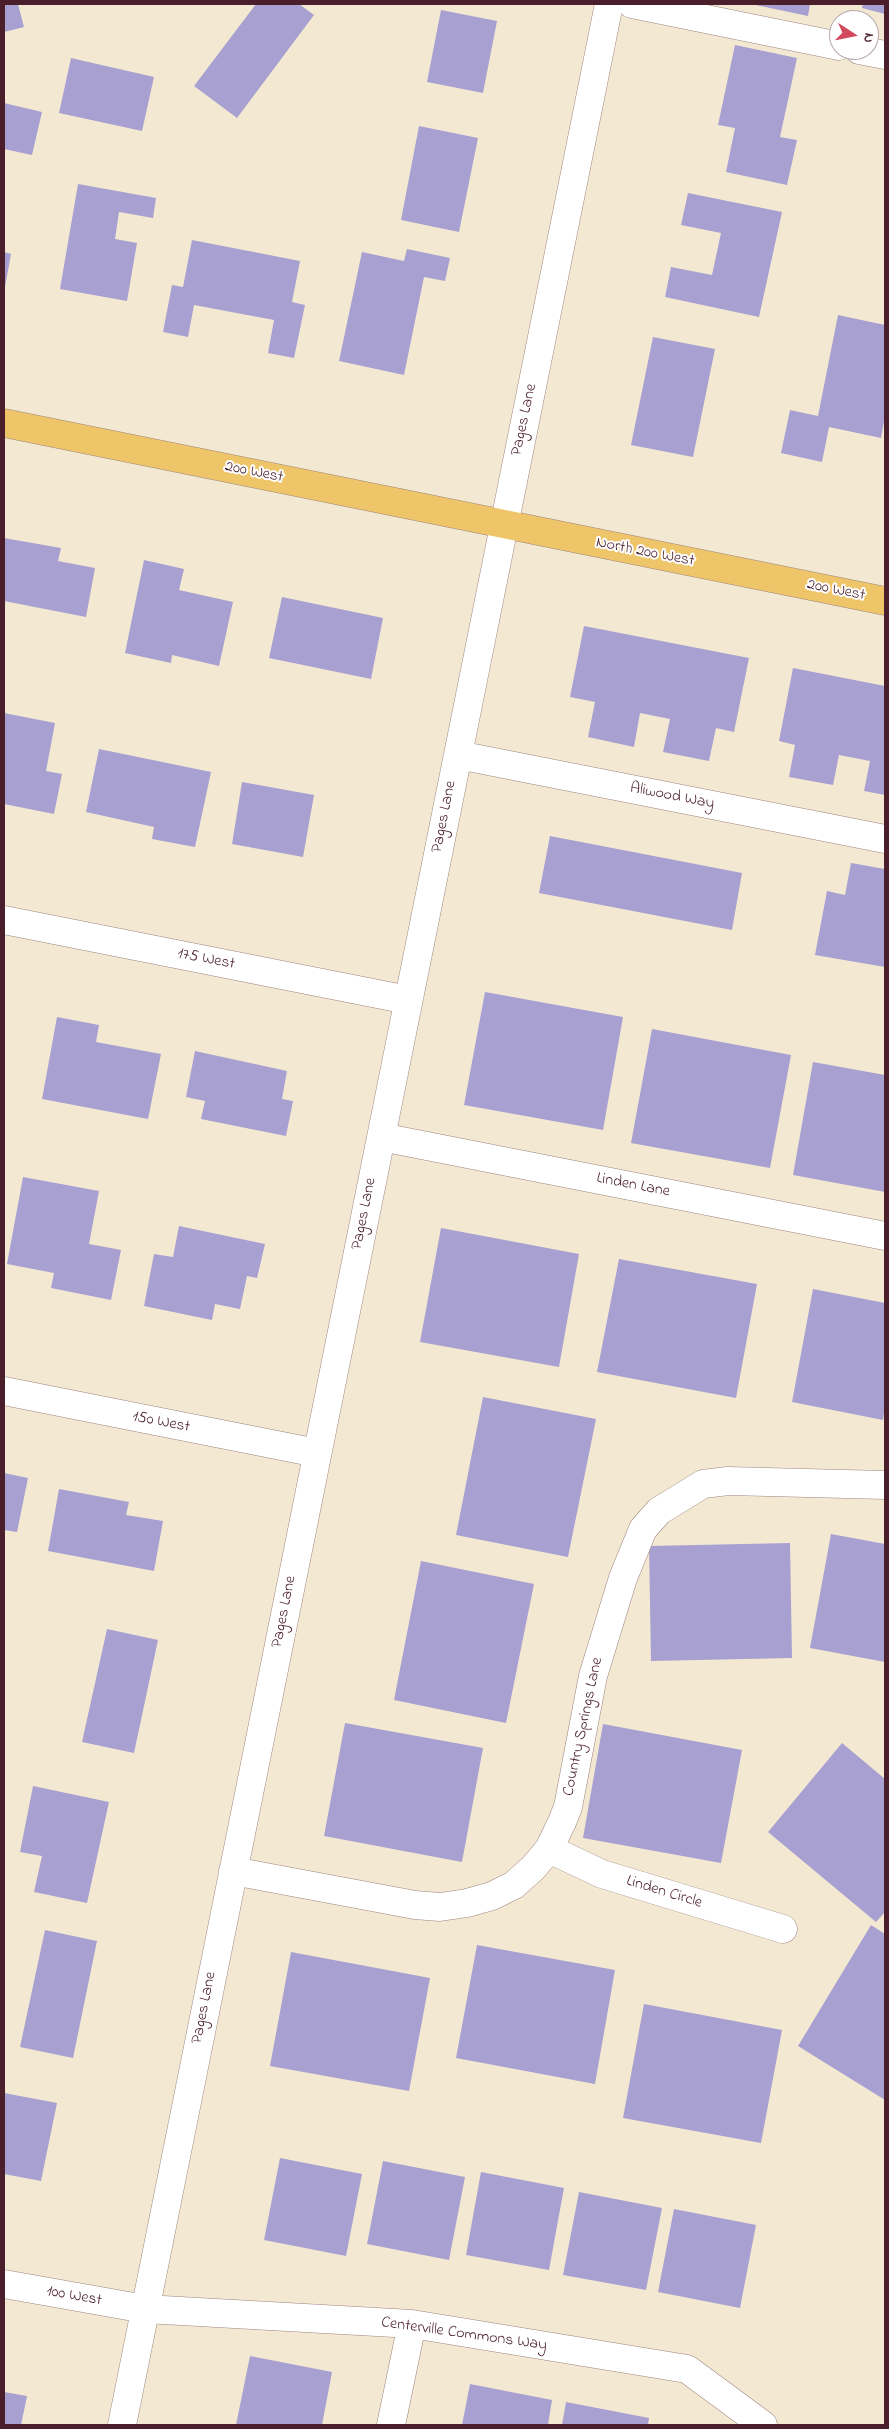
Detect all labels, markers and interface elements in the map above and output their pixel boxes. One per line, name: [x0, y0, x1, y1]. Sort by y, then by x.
north arrow: [829, 10, 879, 60]
text: N: [857, 31, 879, 44]
street label: Pages Lane: [508, 382, 542, 458]
street label: 200 West: [223, 458, 285, 488]
street label: North 200 West: [594, 534, 696, 572]
street label: 200 West: [805, 576, 867, 606]
street label: Pages Lane: [429, 779, 461, 855]
street label: Aliwood Way: [628, 779, 716, 815]
street label: 175 West: [176, 945, 236, 975]
street label: Linden Lane: [595, 1169, 671, 1203]
street label: Pages Lane: [349, 1176, 381, 1252]
street label: 150 West: [131, 1408, 191, 1438]
street label: Pages Lane: [269, 1574, 301, 1650]
street label: Country Springs Lane: [560, 1656, 608, 1798]
street label: Linden Circle: [624, 1872, 704, 1914]
street label: Pages Lane: [189, 1970, 221, 2046]
street label: 100 West: [45, 2283, 103, 2311]
street label: Centerville Commons Way: [380, 2314, 548, 2356]

